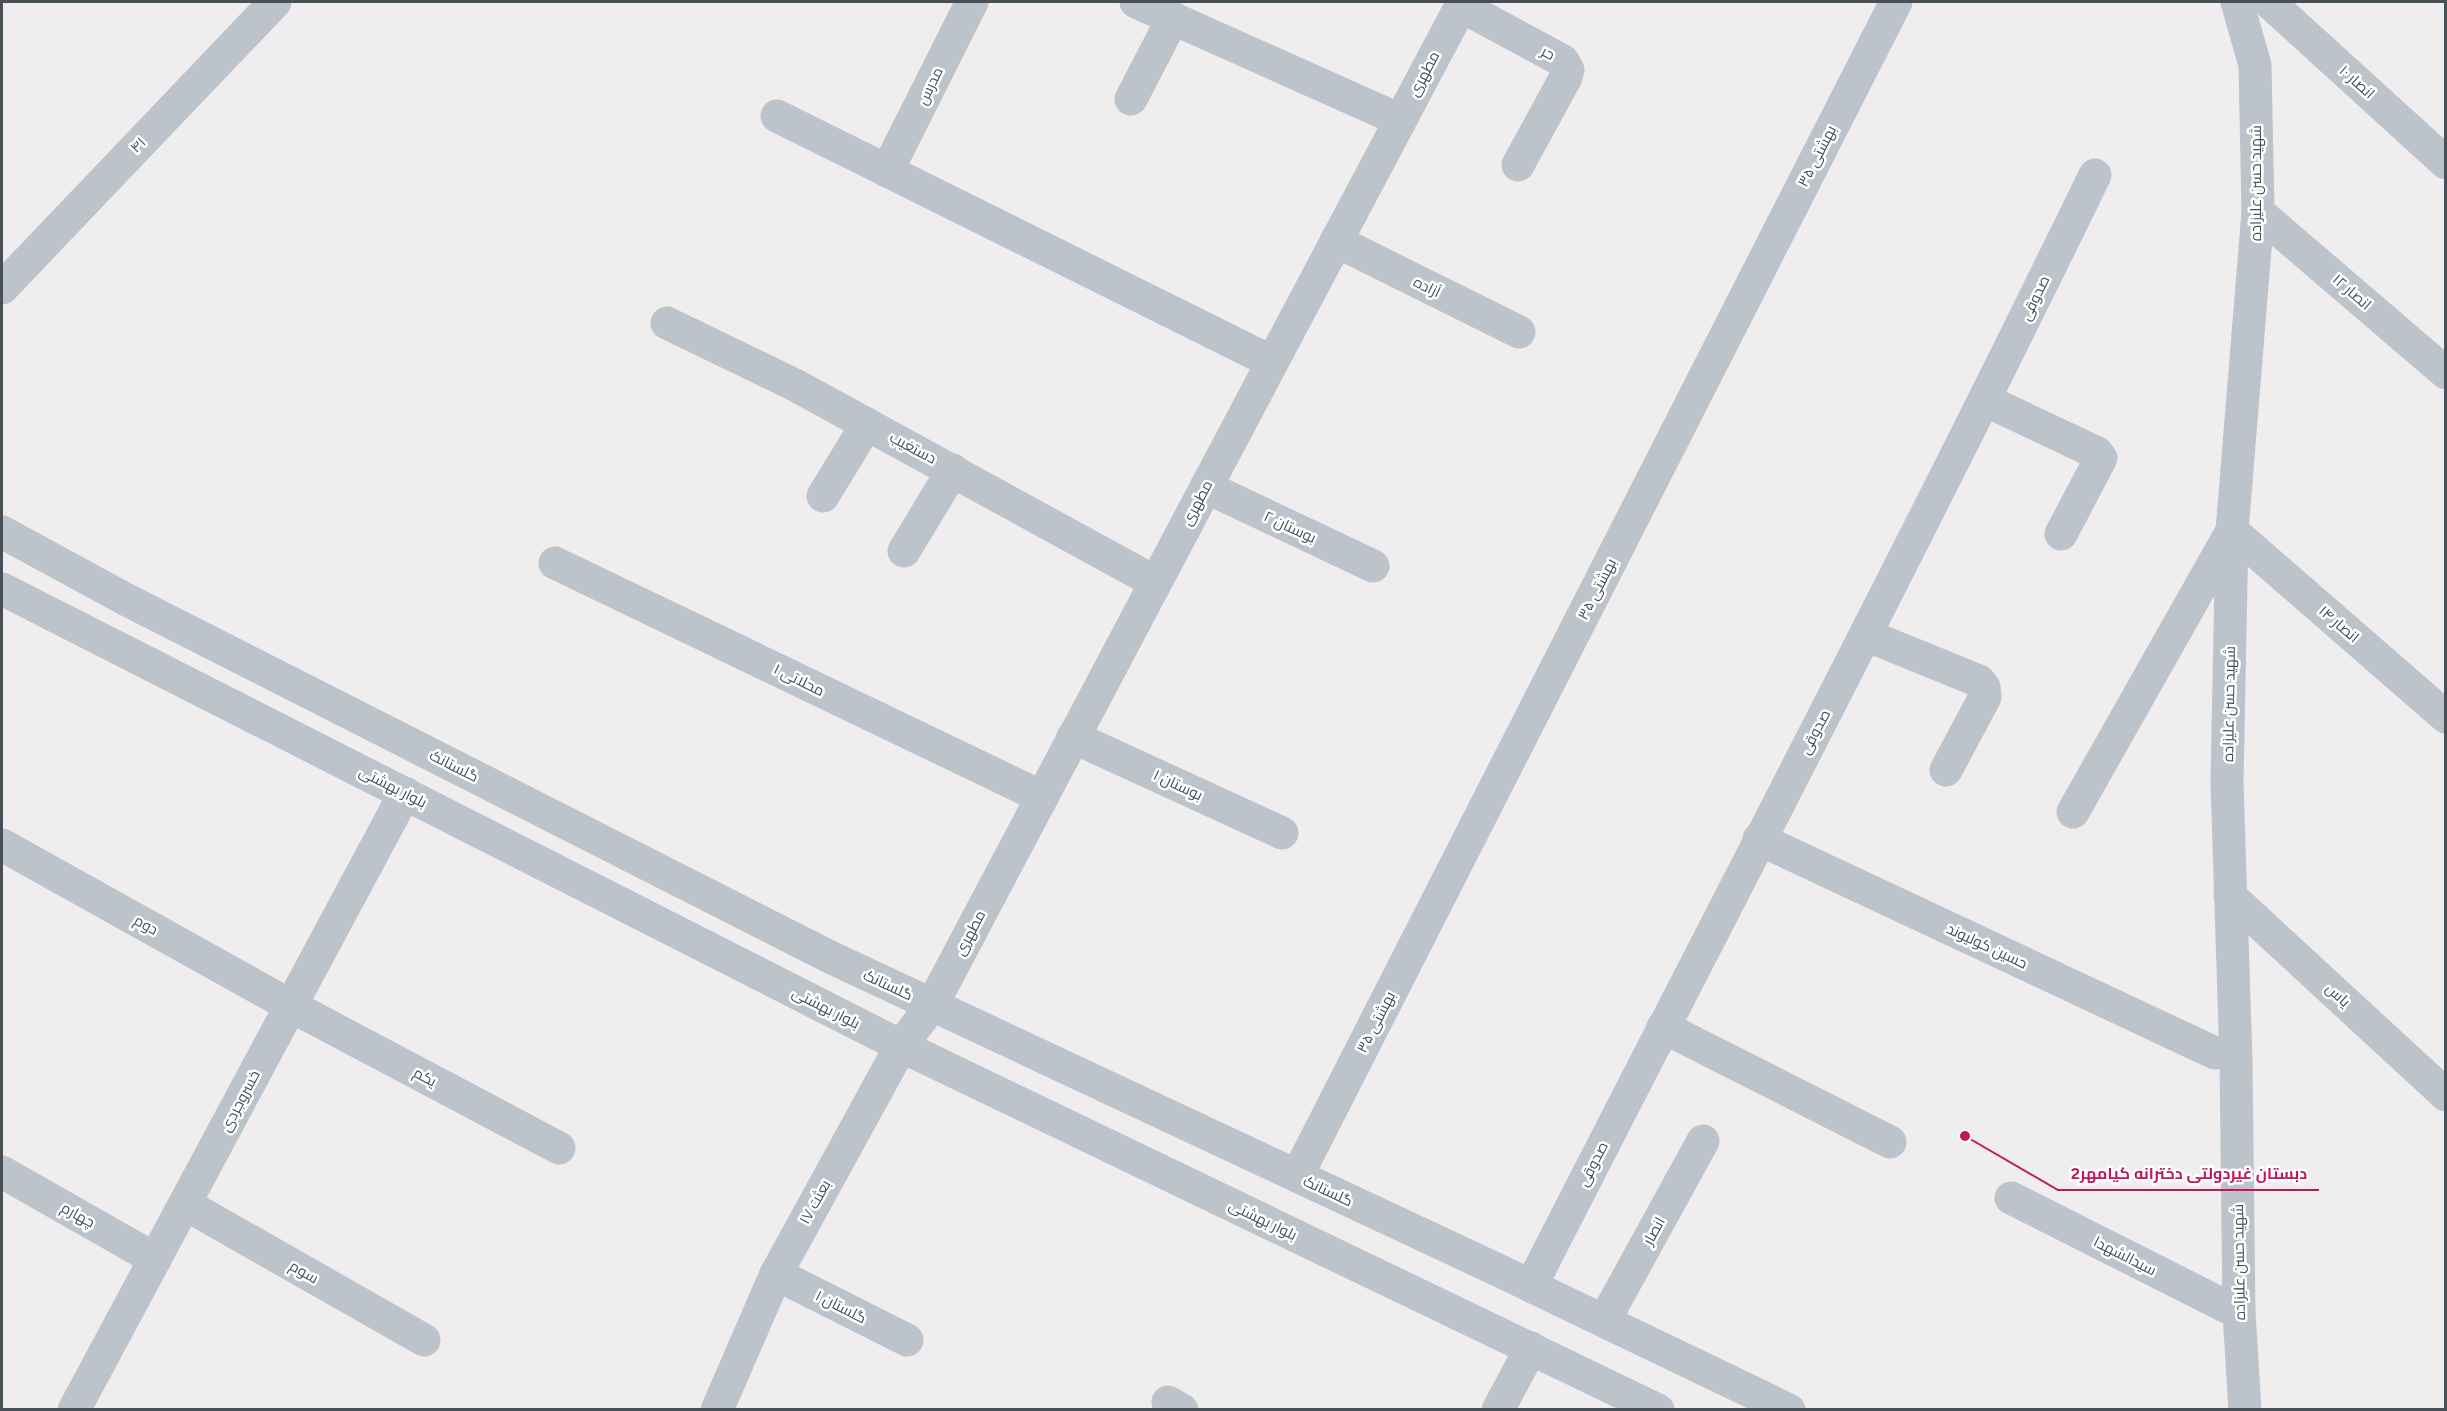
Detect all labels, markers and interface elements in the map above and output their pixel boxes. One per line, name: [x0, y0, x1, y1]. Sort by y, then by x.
street label: حر: [1537, 42, 1558, 64]
street label: مطهری: [1405, 48, 1444, 100]
street label: انصار ۱۰: [2336, 61, 2378, 103]
street label: مدرس: [913, 64, 948, 108]
street label: بهشتی ۳۵: [1794, 122, 1841, 190]
street label: شهید حسن علیزاده: [2247, 125, 2266, 241]
street label: ۴۱: [126, 133, 150, 157]
street label: انصار ۱۲: [2329, 270, 2375, 314]
street label: آزاده: [1410, 273, 1444, 301]
street label: صدوقی: [2016, 273, 2054, 324]
street label: دستغیب: [887, 428, 939, 468]
street label: مطهری: [1178, 477, 1217, 529]
street label: بوستان ۲: [1261, 507, 1319, 548]
street label: بهشتی ۳۵: [1574, 555, 1621, 623]
street label: انصار ۱۴: [2315, 602, 2363, 646]
street label: شهید حسن علیزاده: [2219, 646, 2240, 762]
street label: محلاتی ۱: [770, 660, 827, 701]
street label: صدوقی: [1796, 707, 1835, 758]
street label: گلستانک: [426, 746, 482, 786]
street label: بلوار بهشتی: [356, 762, 430, 813]
street label: بوستان ۱: [1150, 766, 1205, 805]
street label: مطهری: [951, 907, 990, 959]
street label: دوم: [130, 911, 161, 940]
street label: حسین کولیوند: [1943, 919, 2030, 973]
street label: گلستانک: [860, 966, 916, 1004]
street label: یاس: [2321, 979, 2354, 1011]
street label: بلوار بهشتی: [789, 983, 863, 1034]
street label: بهشتی ۳۵: [1353, 988, 1400, 1056]
street label: یکم: [410, 1063, 440, 1091]
street label: خسروجردی: [216, 1067, 265, 1135]
street label: صدوقی: [1574, 1139, 1613, 1190]
callout: دبستان غیردولتی دخترانه کیامهر2: [2058, 1156, 2319, 1190]
text: دبستان غیردولتی دخترانه کیامهر2: [2071, 1164, 2307, 1183]
street label: گلستانک: [1300, 1172, 1356, 1210]
street label: بعثت ۱۷: [796, 1177, 834, 1227]
street label: بلوار بهشتی: [1226, 1196, 1300, 1245]
street label: چهارم: [57, 1198, 98, 1232]
street label: شهید حسن علیزاده: [2229, 1204, 2250, 1320]
street label: انصار: [1639, 1214, 1669, 1249]
street label: سیدالشهدا: [2090, 1233, 2159, 1280]
street label: سوم: [286, 1257, 322, 1288]
street label: گلستان ۱: [812, 1287, 870, 1328]

